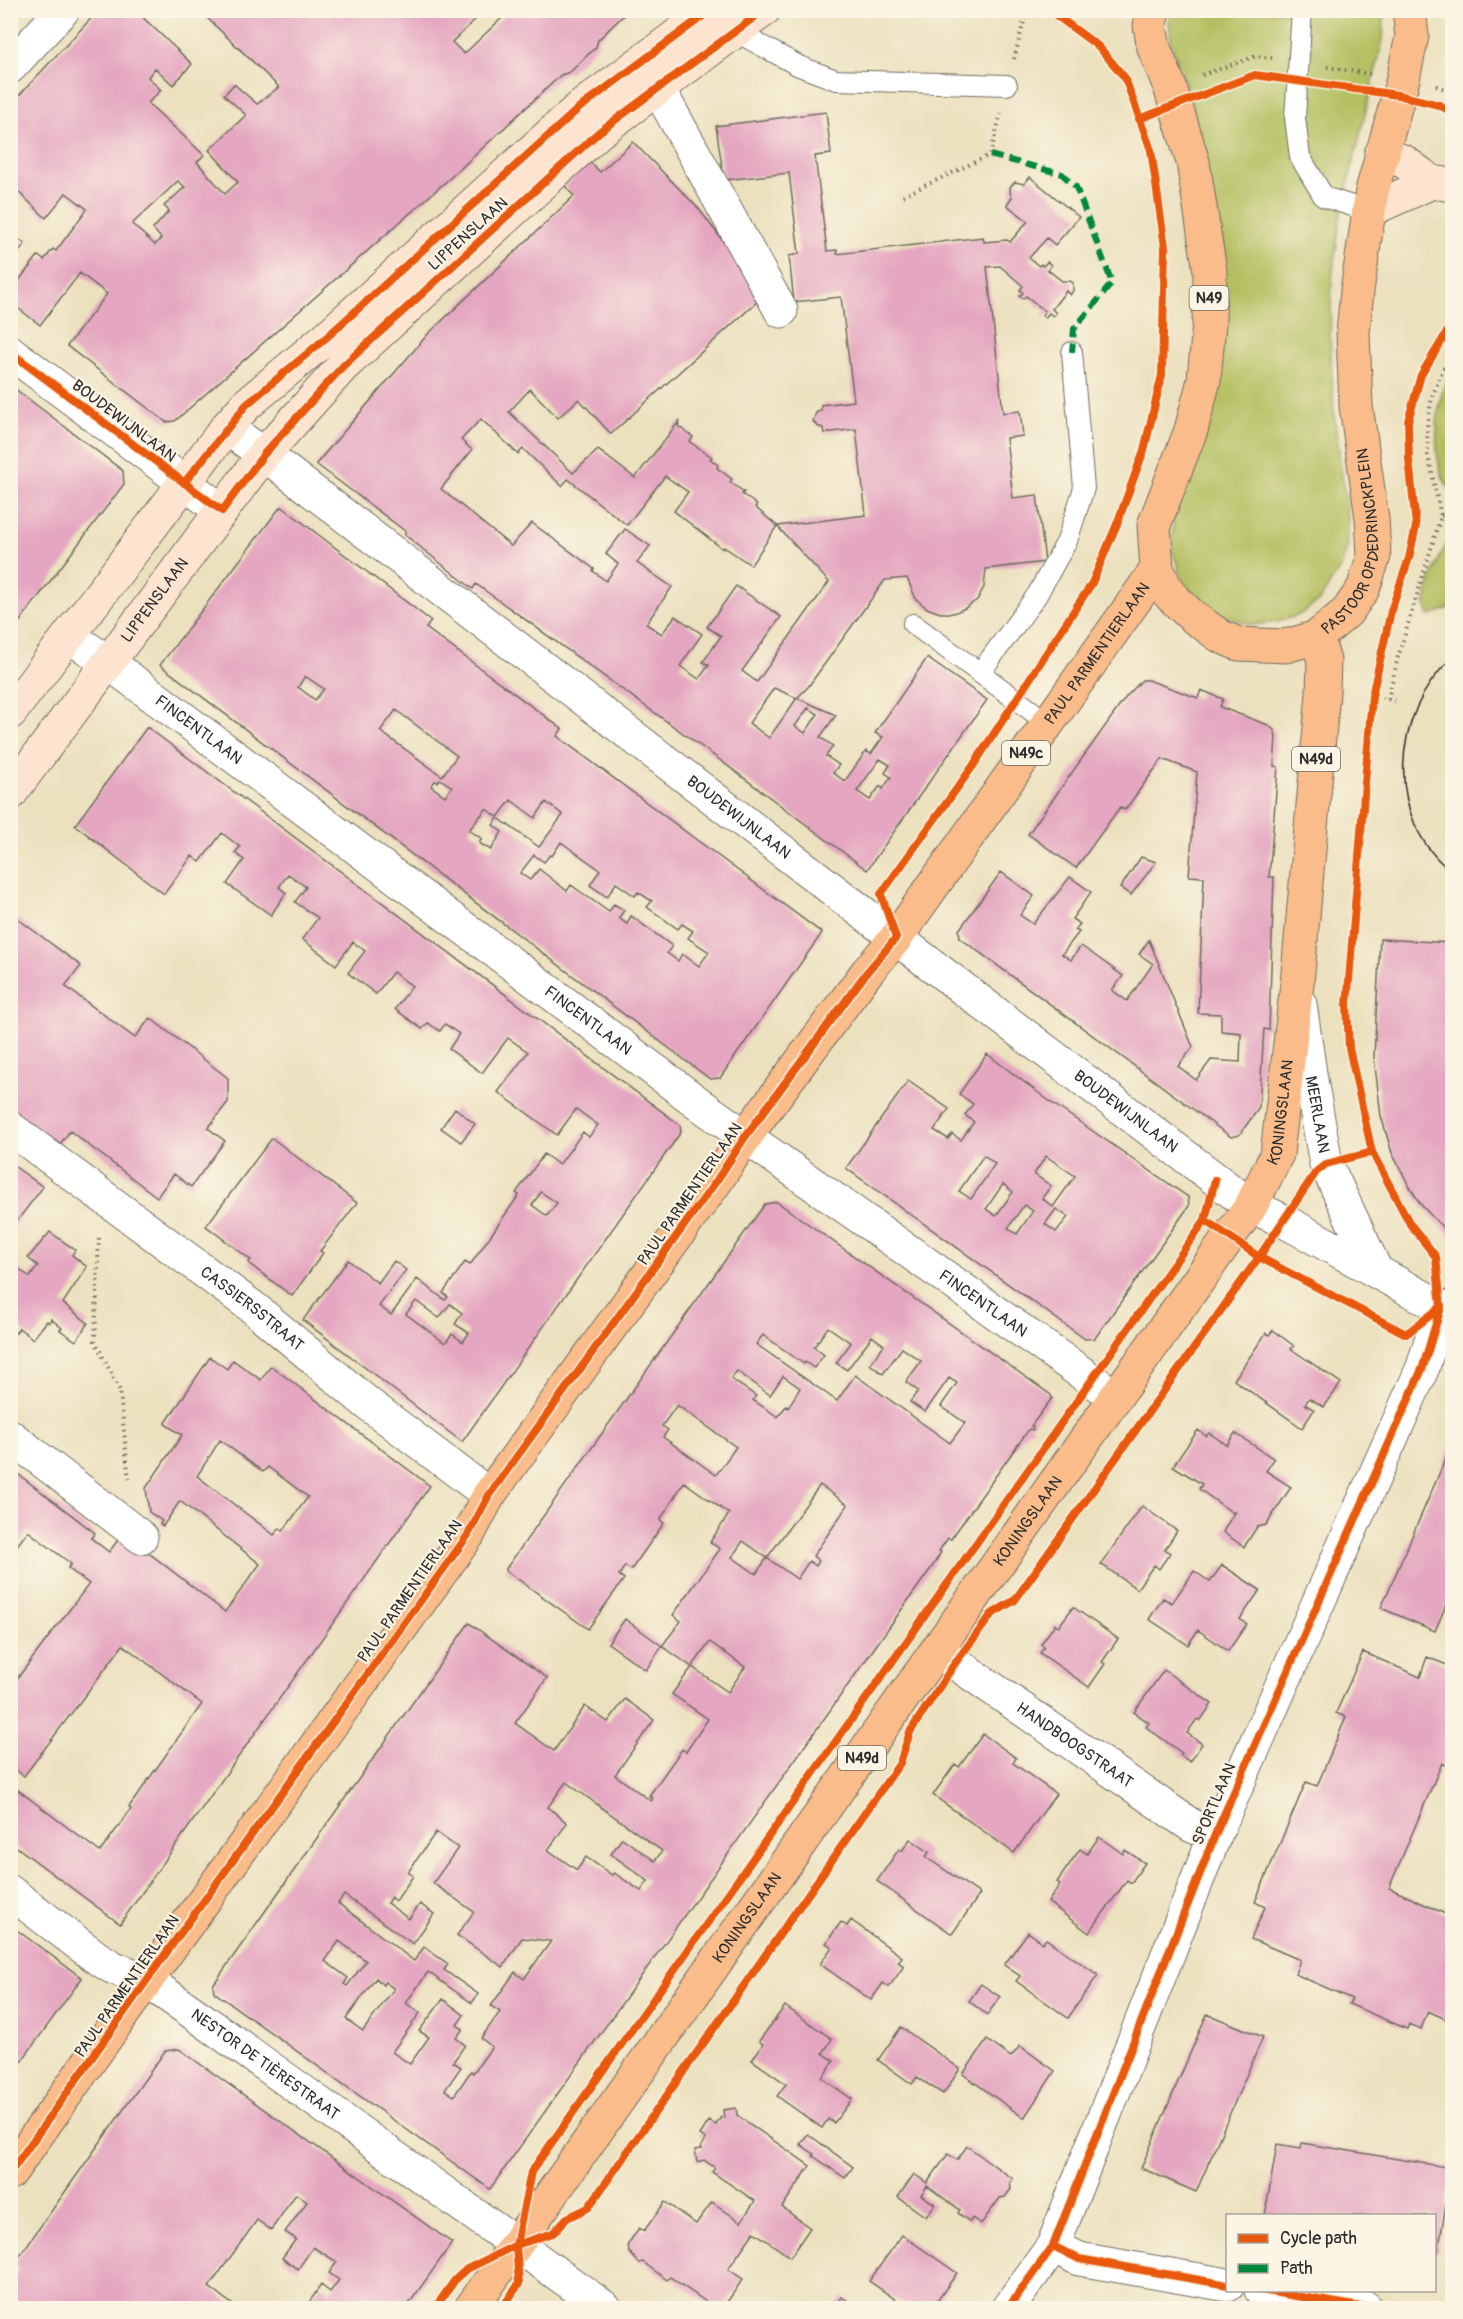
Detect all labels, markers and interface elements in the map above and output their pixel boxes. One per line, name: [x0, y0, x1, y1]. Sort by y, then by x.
street label: LIPPENSLAAN: [424, 193, 512, 275]
road number: N49: [1190, 286, 1228, 310]
street label: BOUDEWIJNLAAN: [68, 375, 180, 467]
street label: PASTOOR OPDEDRINCKPLEIN: [1317, 447, 1385, 639]
street label: LIPPENSLAAN: [117, 554, 193, 646]
street label: PAUL PARMENTIERLAAN: [1040, 578, 1154, 729]
street label: FINCENTLAAN: [151, 691, 246, 769]
road number: N49c: [1002, 741, 1050, 765]
road number: N49d: [1292, 747, 1340, 771]
street label: BOUDEWIJNLAAN: [683, 771, 795, 864]
street label: FINCENTLAAN: [540, 982, 636, 1060]
street label: KONINGSLAAN: [1263, 1058, 1298, 1169]
street label: BOUDEWIJNLAAN: [1070, 1066, 1182, 1157]
street label: MEERLAAN: [1300, 1074, 1334, 1155]
street label: PAUL PARMENTIERLAAN: [633, 1119, 747, 1269]
street label: CASSIERSSTRAAT: [196, 1262, 308, 1356]
street label: FINCENTLAAN: [935, 1266, 1031, 1342]
street label: KONINGSLAAN: [989, 1472, 1067, 1570]
street label: PAUL PARMENTIERLAAN: [353, 1516, 467, 1666]
street label: HANDBOOGSTRAAT: [1012, 1698, 1137, 1792]
road number: N49d: [838, 1746, 886, 1770]
street label: SPORTLAAN: [1188, 1760, 1240, 1848]
street label: KONINGSLAAN: [708, 1869, 786, 1967]
street label: PAUL PARMENTIERLAAN: [70, 1911, 184, 2061]
street label: NESTOR DE TIÈRESTRAAT: [187, 2004, 343, 2124]
legend: [1226, 2214, 1436, 2292]
text: Cycle path: [1280, 2227, 1357, 2250]
text: Path: [1280, 2257, 1313, 2280]

